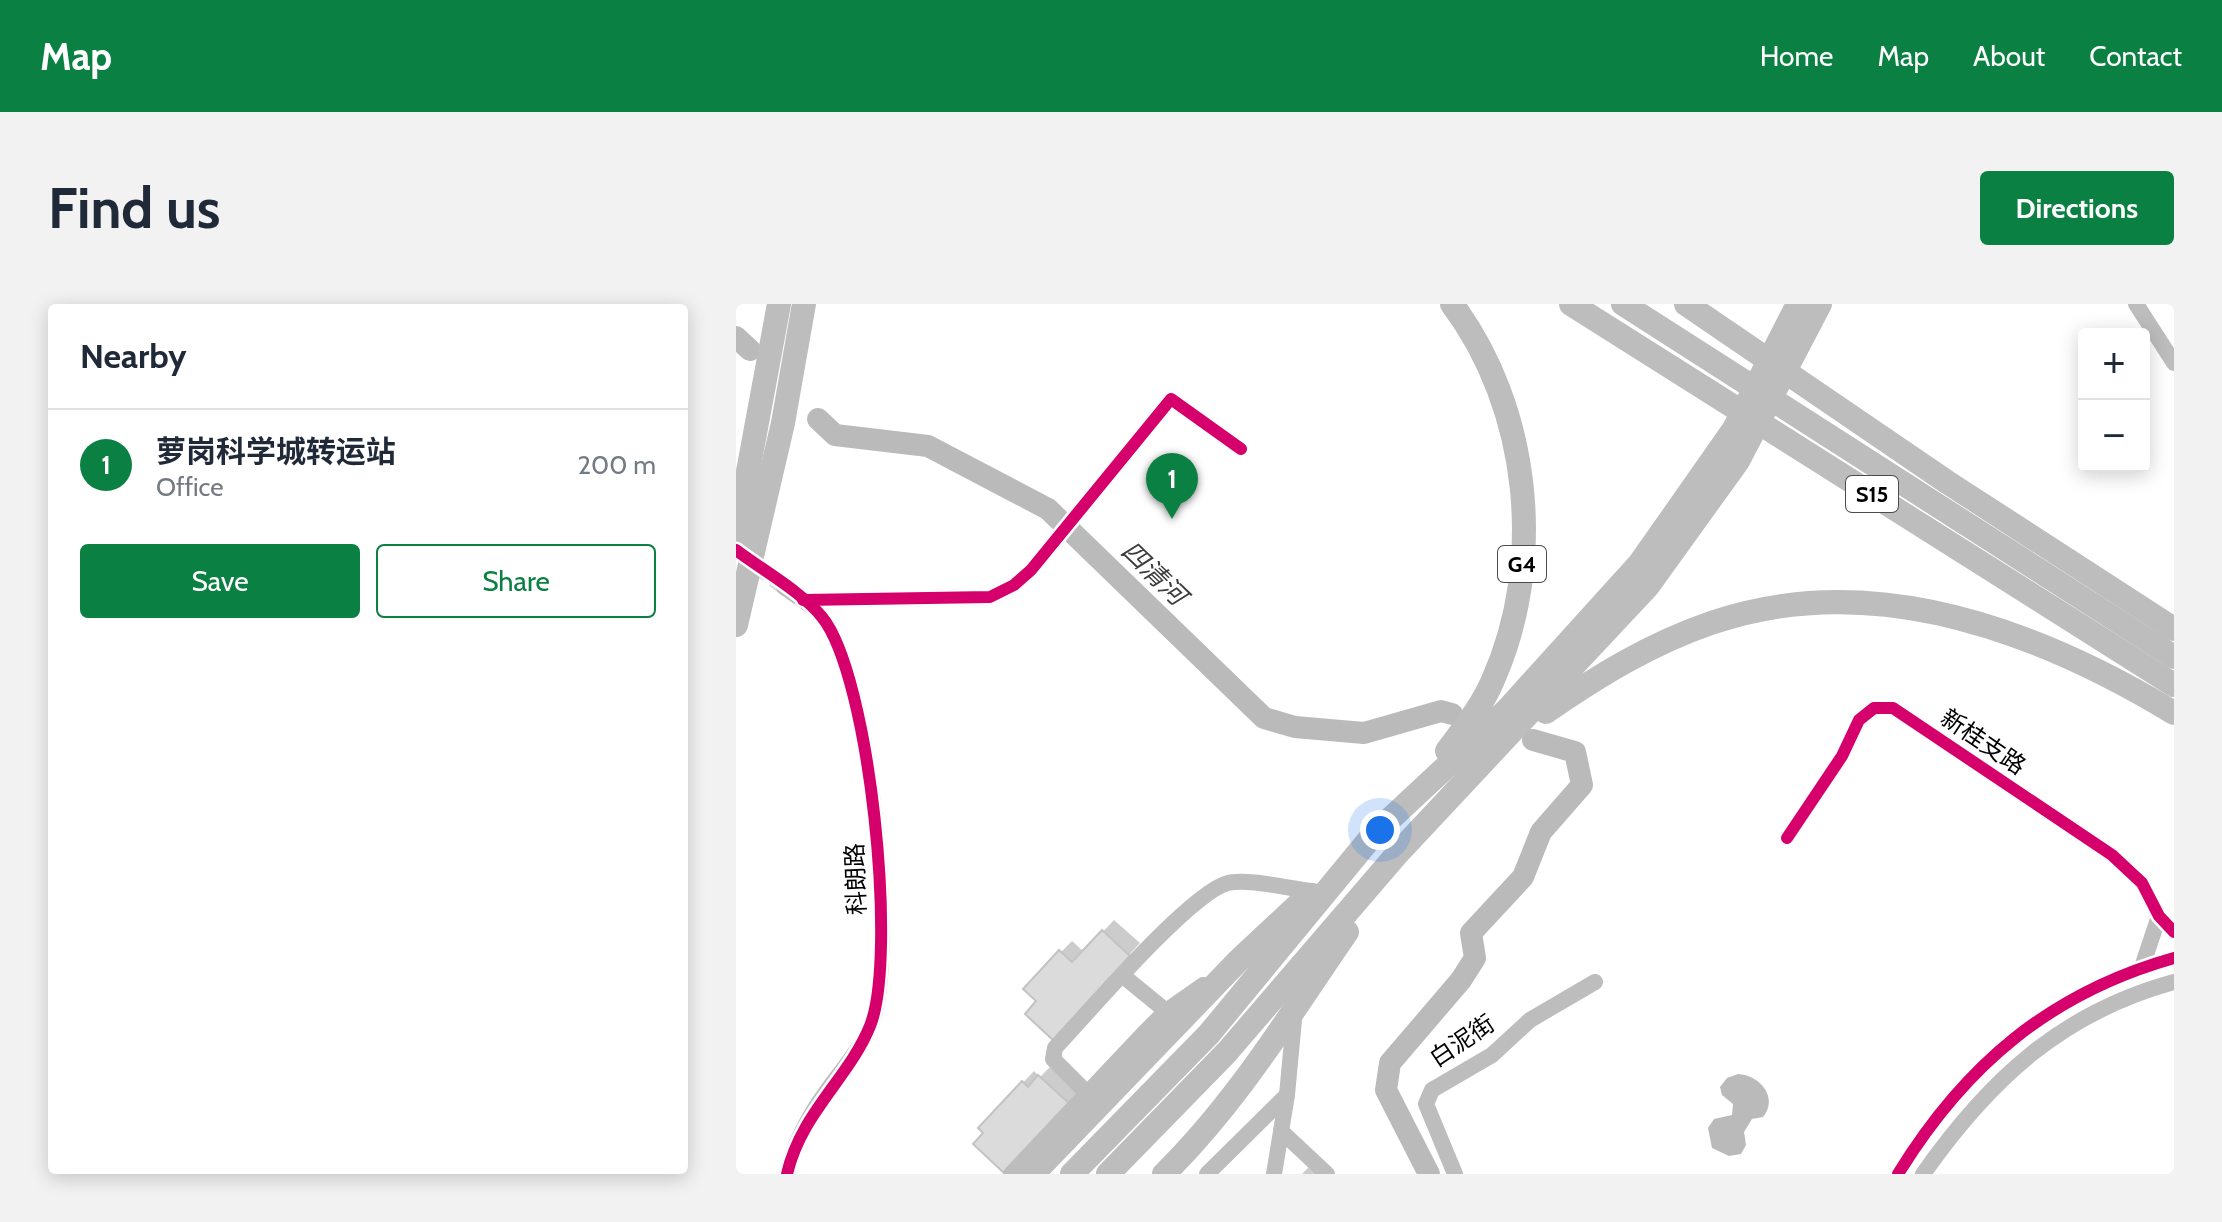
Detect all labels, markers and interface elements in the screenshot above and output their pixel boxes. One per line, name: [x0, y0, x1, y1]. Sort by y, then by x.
text: Map: [40, 33, 112, 80]
text: Home: [1760, 39, 1833, 73]
text: Map: [1877, 39, 1929, 73]
text: About: [1973, 39, 2045, 73]
text: Contact: [2089, 39, 2182, 73]
button: Directions: [1980, 171, 2174, 245]
text: Find us: [48, 174, 221, 242]
map controls: [2078, 328, 2150, 472]
button: +: [2078, 328, 2150, 400]
text: Nearby: [80, 335, 187, 377]
button: −: [2078, 400, 2150, 472]
text: 萝岗科学城转运站: [156, 433, 396, 470]
text: 1: [101, 449, 111, 481]
text: 200 m: [577, 449, 656, 481]
pin: 1: [1146, 453, 1198, 519]
text: Office: [156, 471, 224, 503]
road number: S15: [1846, 476, 1898, 512]
water label: 四清河: [1115, 534, 1197, 615]
button: Save: [80, 544, 360, 618]
button: Share: [376, 544, 656, 618]
road number: G4: [1498, 546, 1546, 582]
street label: 新桂支路: [1935, 703, 2031, 780]
your location: [1360, 810, 1400, 850]
street label: 科朗路: [840, 843, 871, 916]
street label: 白泥街: [1424, 1008, 1500, 1073]

